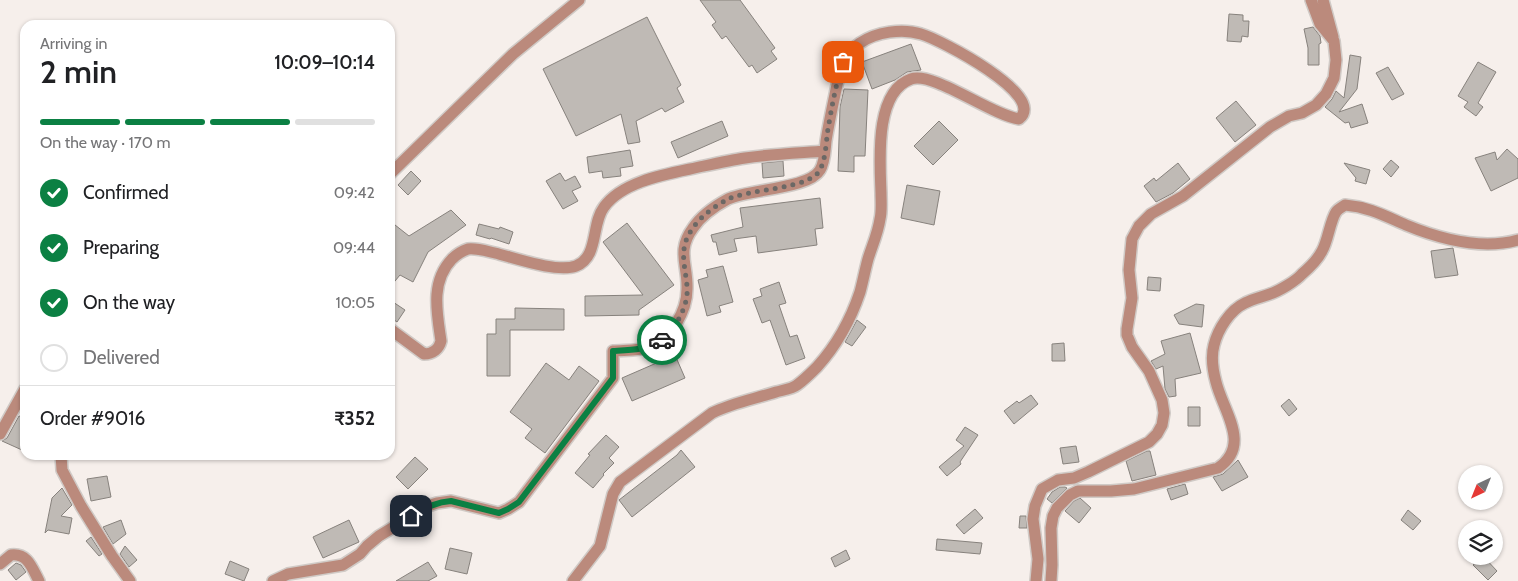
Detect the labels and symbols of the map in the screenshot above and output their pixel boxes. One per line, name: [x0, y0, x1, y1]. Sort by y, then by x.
pin: [822, 41, 864, 83]
courier: [637, 315, 687, 365]
north arrow: [1458, 465, 1502, 510]
pin: [390, 495, 432, 537]

